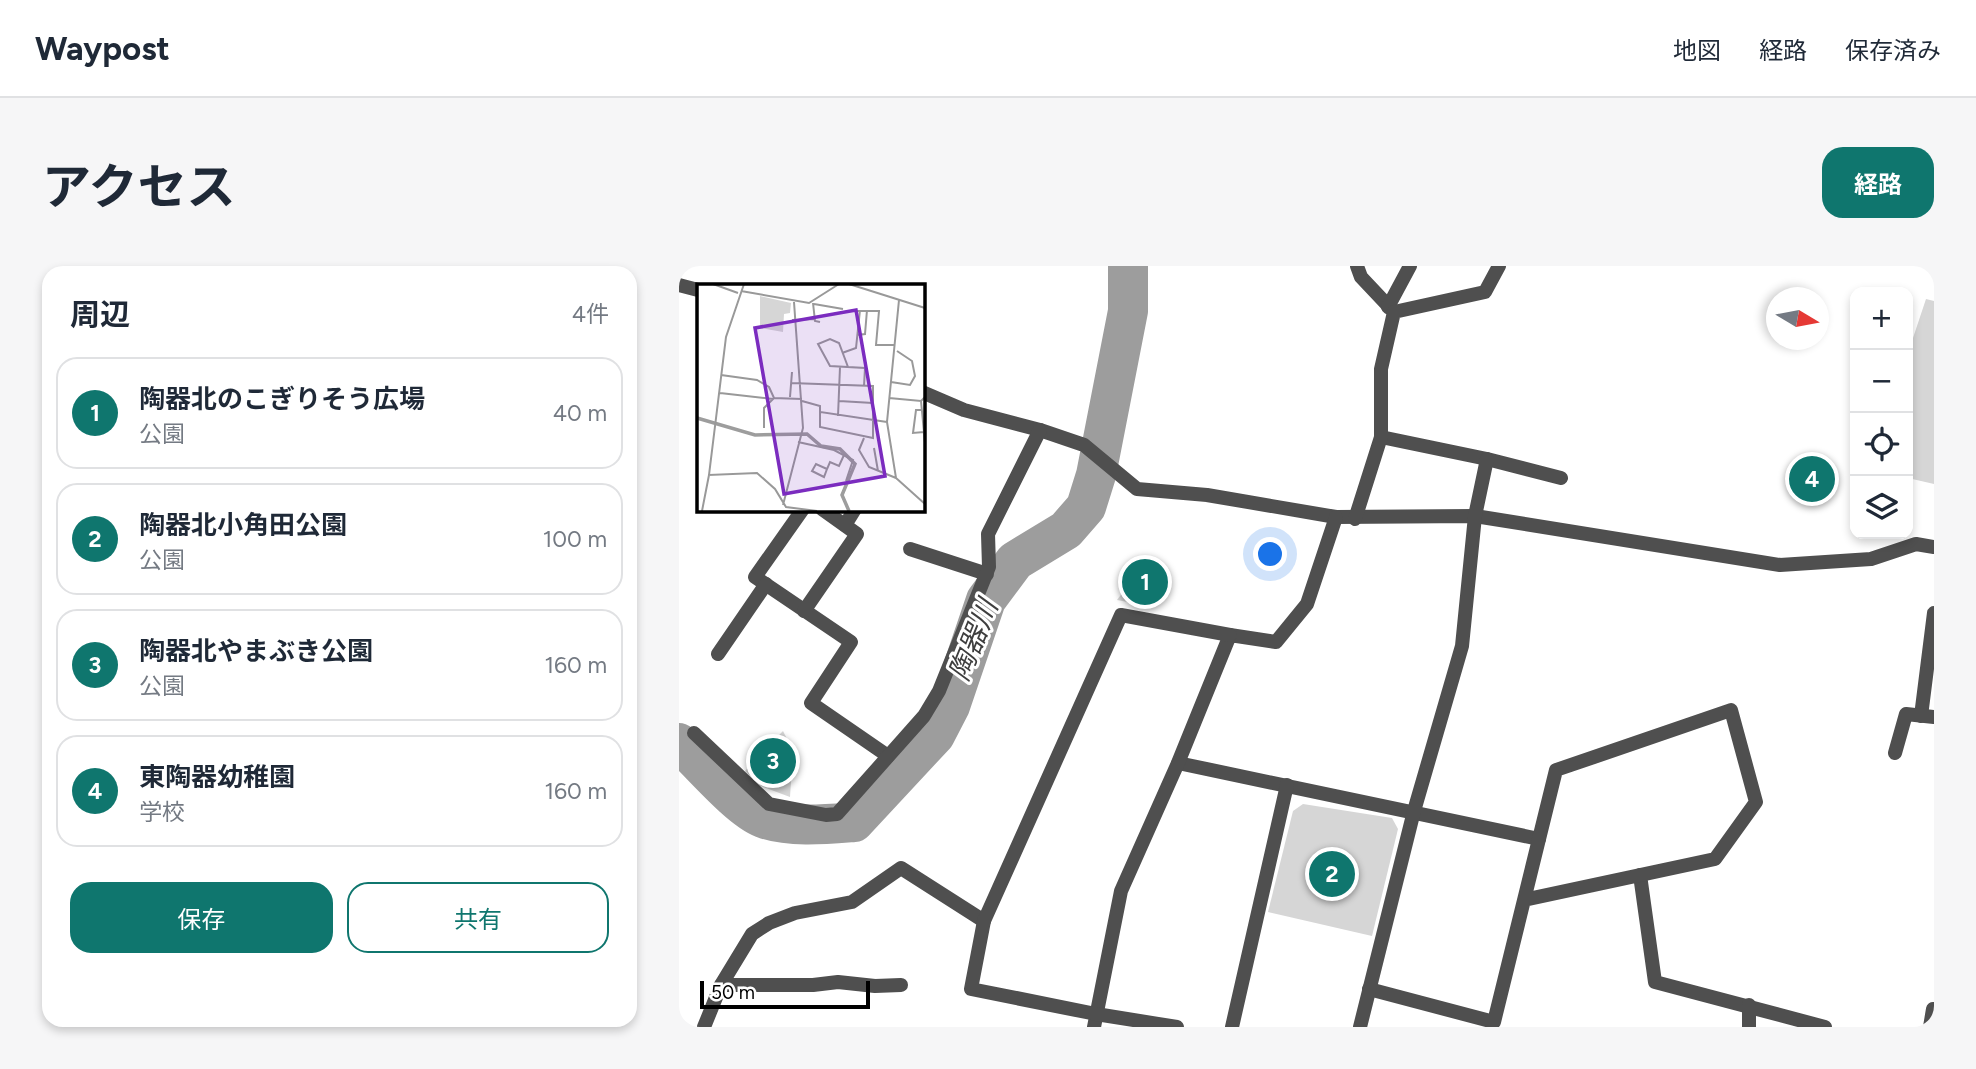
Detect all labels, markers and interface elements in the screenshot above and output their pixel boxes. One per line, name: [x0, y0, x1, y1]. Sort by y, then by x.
text: Waypost: [35, 29, 170, 68]
text: 地図: [1673, 36, 1721, 65]
text: 経路: [1759, 36, 1807, 65]
text: 保存済み: [1845, 36, 1941, 65]
button: 経路: [1822, 147, 1934, 218]
text: アクセス: [42, 157, 236, 216]
inset map: [697, 284, 924, 511]
north arrow: [1766, 287, 1829, 350]
map controls: [1850, 287, 1913, 539]
button: +: [1850, 287, 1913, 350]
text: 周辺: [70, 296, 130, 333]
text: 4件: [572, 300, 609, 328]
button: −: [1850, 350, 1913, 413]
text: 陶器北のこぎりそう広場: [139, 383, 425, 415]
text: 1: [90, 399, 100, 427]
text: 40 m: [553, 399, 607, 427]
button: locate: [1850, 413, 1913, 476]
text: 公園: [139, 420, 185, 448]
pin: 4: [1789, 453, 1835, 505]
button: layers: [1850, 476, 1913, 539]
text: 陶器北小角田公園: [139, 509, 347, 541]
text: 2: [88, 525, 102, 553]
text: 100 m: [543, 525, 607, 553]
your location: [1253, 537, 1287, 571]
text: 公園: [139, 546, 185, 574]
pin: 1: [1122, 556, 1168, 608]
water label: 陶器川: [942, 592, 1006, 685]
text: 陶器北やまぶき公園: [139, 635, 373, 667]
text: 3: [89, 651, 101, 679]
text: 160 m: [544, 651, 607, 679]
text: 公園: [139, 672, 185, 700]
pin: 3: [750, 735, 796, 787]
text: 東陶器幼稚園: [139, 761, 295, 793]
text: 4: [88, 777, 102, 805]
text: 160 m: [544, 777, 607, 805]
text: 学校: [139, 798, 185, 826]
pin: 2: [1309, 848, 1355, 900]
button: 保存: [70, 882, 333, 953]
button: 共有: [347, 882, 609, 953]
scale bar: [700, 978, 870, 1010]
text: 50 m: [711, 981, 755, 1004]

